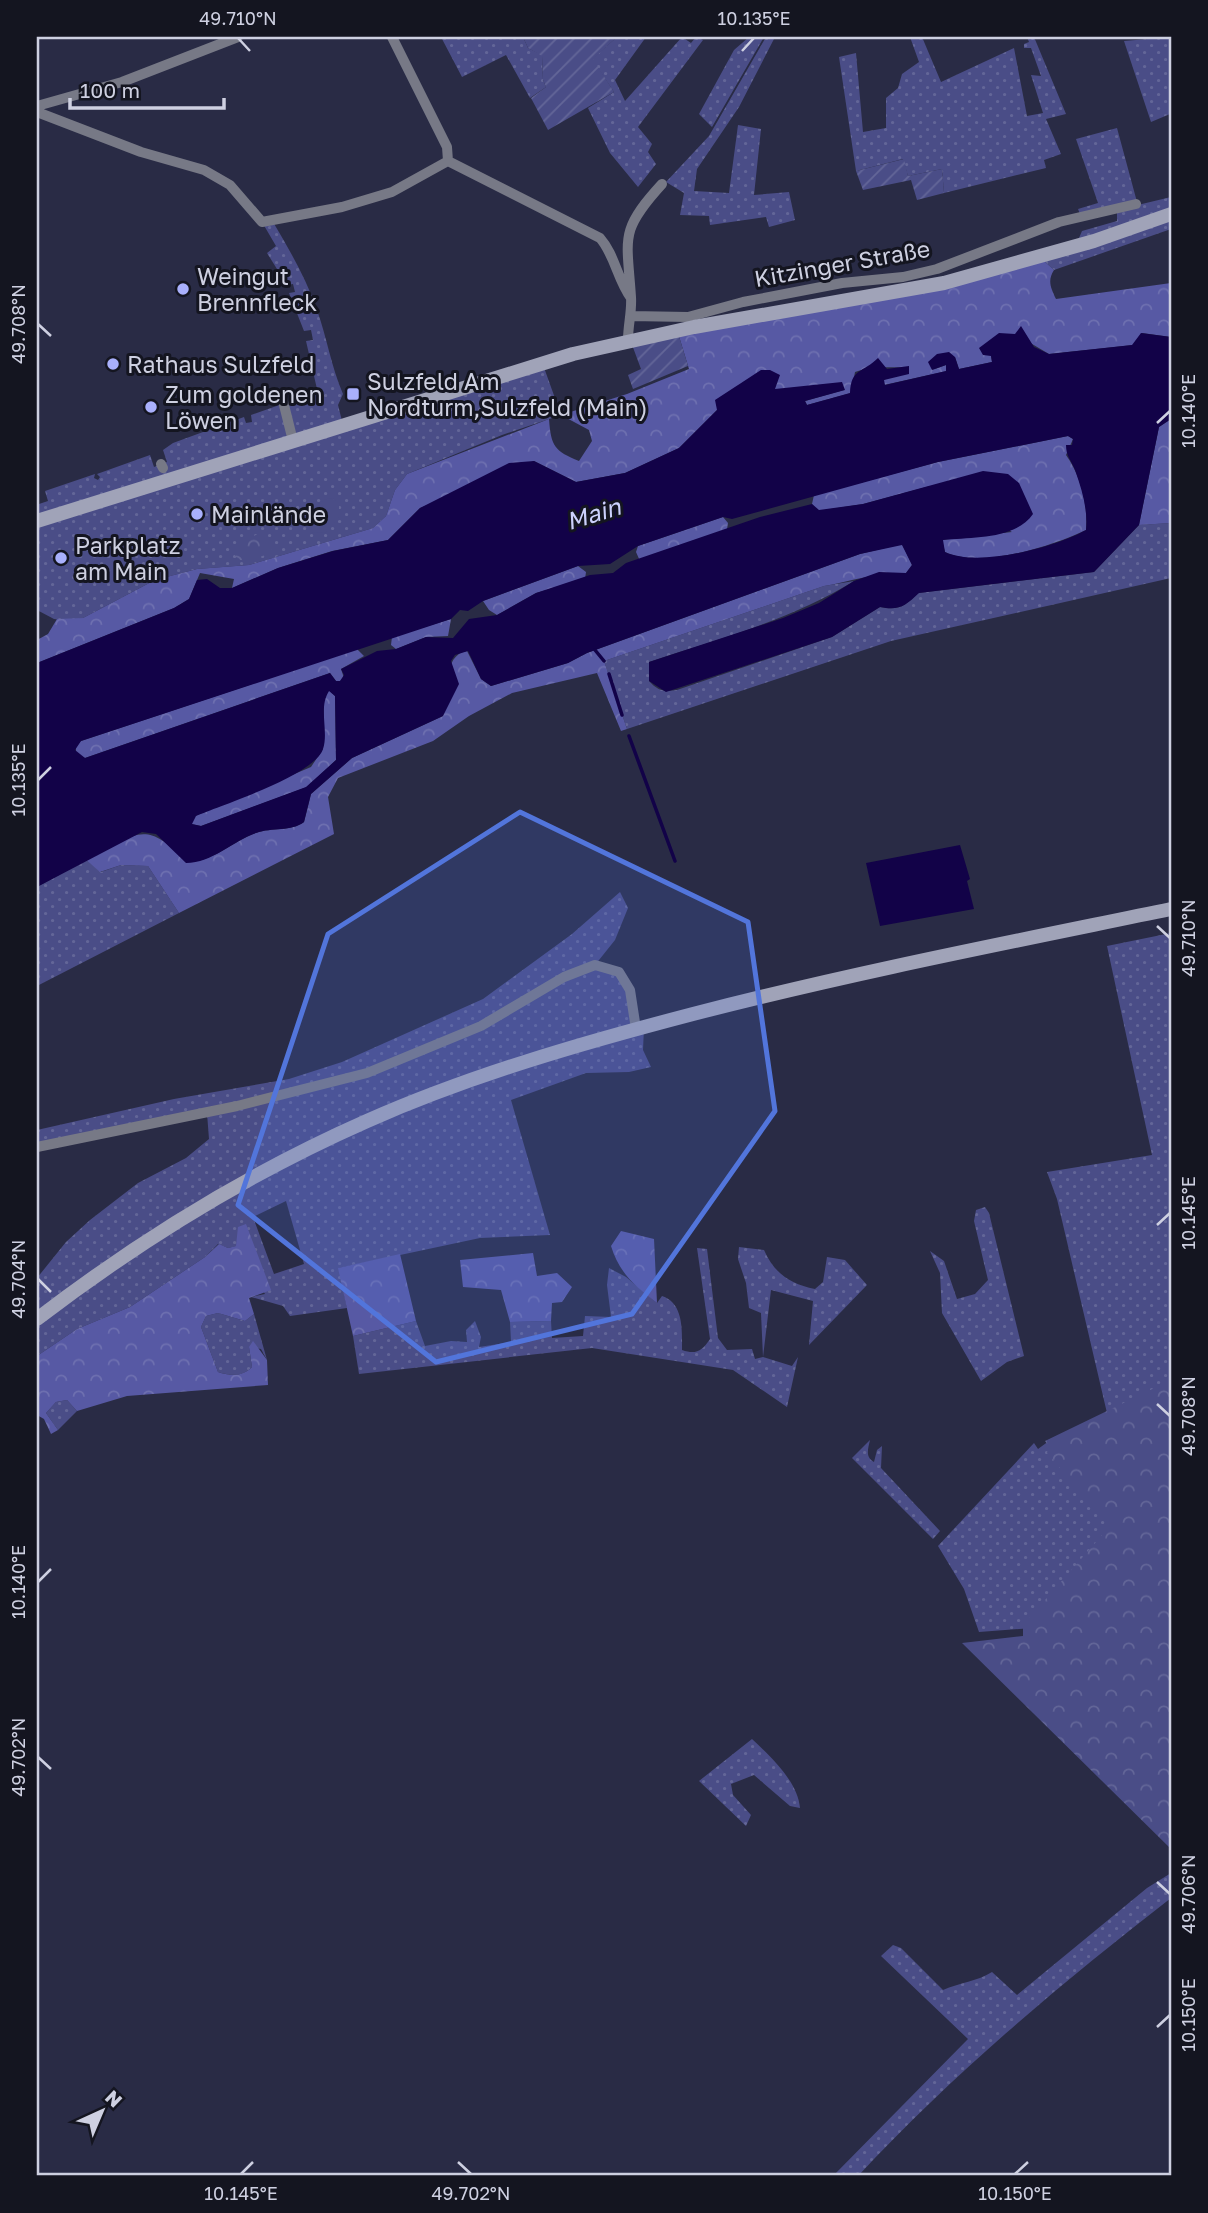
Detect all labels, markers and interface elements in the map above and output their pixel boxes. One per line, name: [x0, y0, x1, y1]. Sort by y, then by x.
text: 49.710°N: [199, 7, 277, 29]
text: 10.135°E: [718, 7, 791, 29]
scale bar: [70, 66, 224, 110]
text: 100 m: [80, 77, 140, 103]
street label: Kitzinger Straße: [752, 234, 932, 292]
place label: Weingut Brennfleck: [197, 262, 317, 316]
marker: Weingut Brennfleck: [175, 281, 191, 297]
text: 49.708°N: [7, 284, 29, 364]
place label: Rathaus Sulzfeld: [127, 350, 314, 378]
marker: Rathaus Sulzfeld: [105, 356, 121, 372]
place label: Sulzfeld Am Nordturm,Sulzfeld (Main): [367, 367, 648, 421]
text: 10.140°E: [1177, 374, 1199, 448]
place label: Zum goldenen Löwen: [165, 380, 323, 434]
marker: Sulzfeld Am Nordturm,Sulzfeld (Main): [345, 386, 361, 402]
marker: Zum goldenen Löwen: [143, 399, 159, 415]
water label: Main: [562, 491, 625, 535]
place label: Mainlände: [211, 500, 326, 528]
marker: Mainlände: [189, 506, 205, 522]
place label: Parkplatz am Main: [75, 531, 180, 585]
marker: Parkplatz am Main: [53, 550, 69, 566]
text: 10.135°E: [7, 744, 29, 817]
text: 49.710°N: [1177, 899, 1199, 977]
text: 10.145°E: [1177, 1176, 1199, 1250]
text: 49.704°N: [7, 1240, 29, 1318]
text: 49.708°N: [1177, 1376, 1199, 1456]
text: 10.140°E: [7, 1545, 29, 1619]
text: 49.702°N: [7, 1717, 29, 1797]
text: 49.706°N: [1177, 1854, 1199, 1934]
text: 10.150°E: [1177, 1978, 1199, 2052]
north arrow: [66, 2076, 136, 2146]
text: N: [101, 2085, 127, 2112]
text: 10.145°E: [204, 2182, 278, 2204]
text: 49.702°N: [431, 2182, 511, 2204]
text: 10.150°E: [978, 2182, 1052, 2204]

